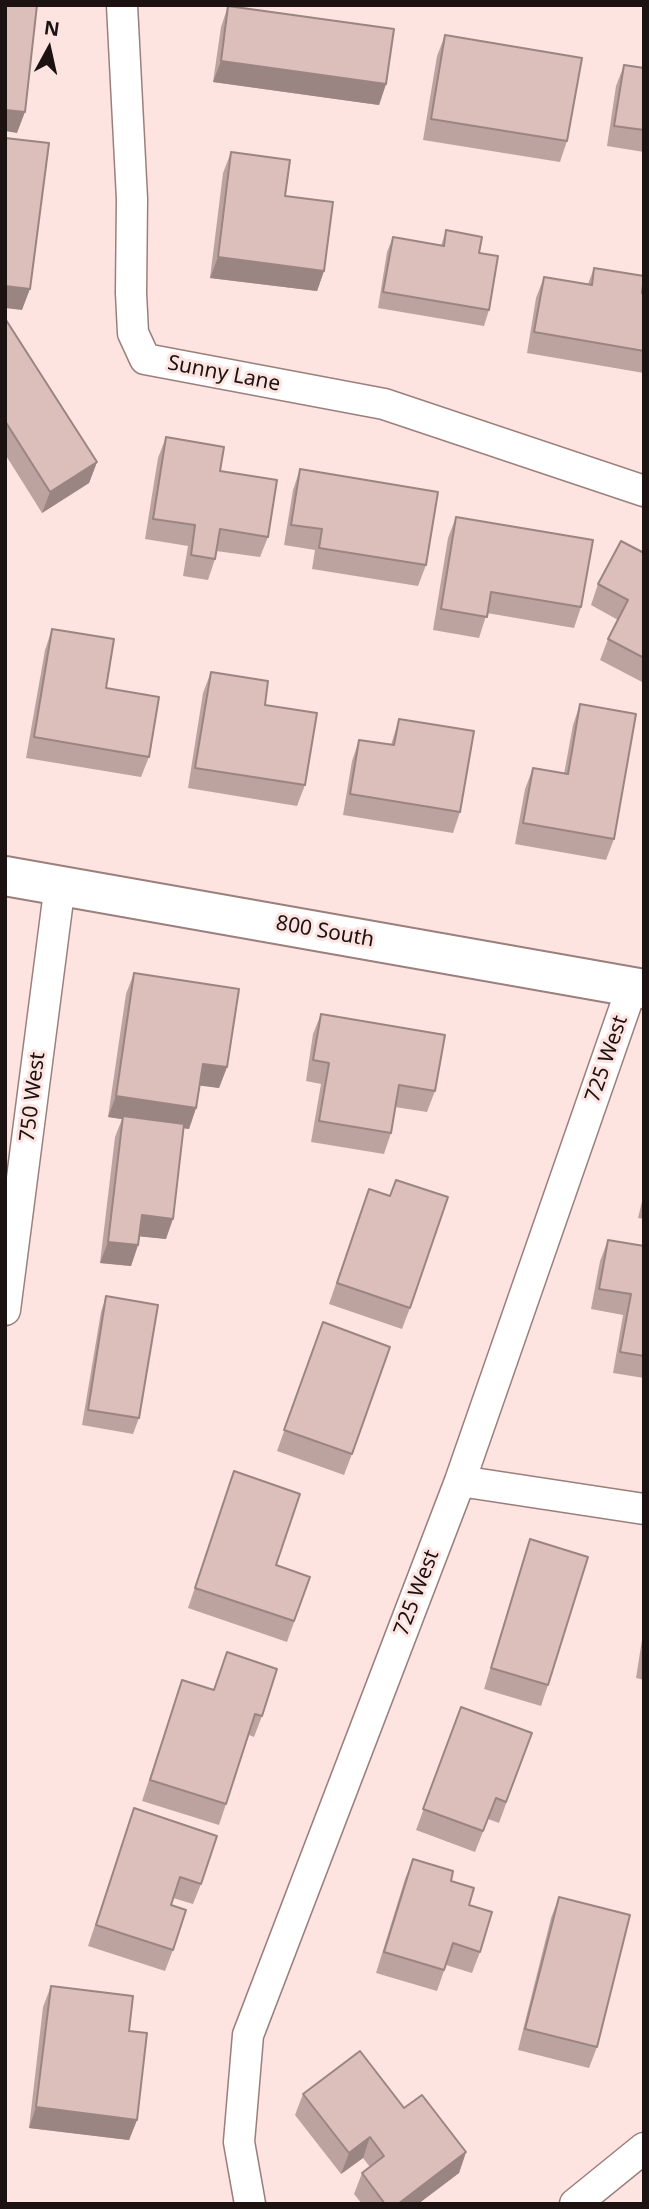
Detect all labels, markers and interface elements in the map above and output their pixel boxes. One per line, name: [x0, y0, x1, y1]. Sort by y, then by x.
north arrow: [14, 14, 84, 84]
text: N: [42, 14, 61, 42]
street label: Sunny Lane: [166, 351, 282, 397]
street label: 800 South: [274, 911, 376, 953]
street label: 725 West: [580, 1012, 634, 1106]
street label: 750 West: [15, 1051, 51, 1143]
street label: 725 West: [389, 1546, 445, 1640]

